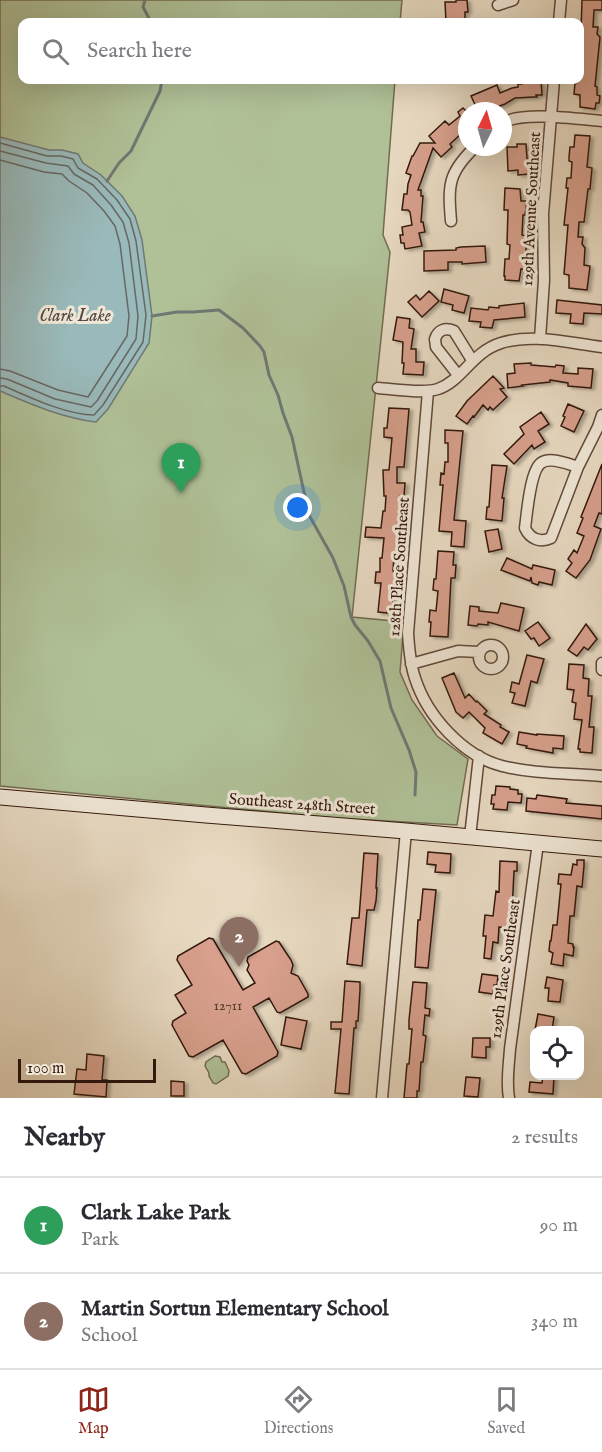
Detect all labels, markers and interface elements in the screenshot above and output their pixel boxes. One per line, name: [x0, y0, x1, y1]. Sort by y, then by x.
search box: [18, 18, 584, 84]
icon: search: [39, 35, 72, 68]
text: Search here: [87, 37, 192, 65]
north arrow: [458, 102, 512, 156]
street label: 129th Avenue Southeast: [518, 131, 546, 287]
water label: Clark Lake: [39, 305, 111, 328]
pin: 1: [162, 444, 201, 493]
your location: [283, 493, 312, 522]
street label: 128th Place Southeast: [385, 496, 415, 637]
street label: Southeast 248th Street: [228, 790, 376, 820]
street label: 129th Place Southeast: [486, 897, 526, 1040]
pin: 2: [220, 918, 258, 967]
house number: 12711: [214, 997, 242, 1015]
map controls: [530, 1026, 584, 1080]
button: locate: [530, 1026, 584, 1080]
scale bar: [18, 1056, 156, 1084]
text: 100 m: [27, 1059, 64, 1079]
text: Nearby: [24, 1121, 105, 1154]
text: 2 results: [511, 1125, 578, 1150]
text: Clark Lake Park: [81, 1199, 230, 1227]
text: 1: [40, 1213, 47, 1238]
text: 90 m: [540, 1213, 578, 1238]
text: Park: [81, 1227, 119, 1252]
text: Martin Sortun Elementary School: [81, 1295, 389, 1323]
text: 2: [39, 1309, 48, 1334]
text: 340 m: [531, 1309, 578, 1334]
text: School: [81, 1323, 137, 1348]
tab: Map: [77, 1383, 110, 1439]
tab: Directions: [264, 1383, 333, 1439]
tab: Saved: [487, 1383, 525, 1439]

